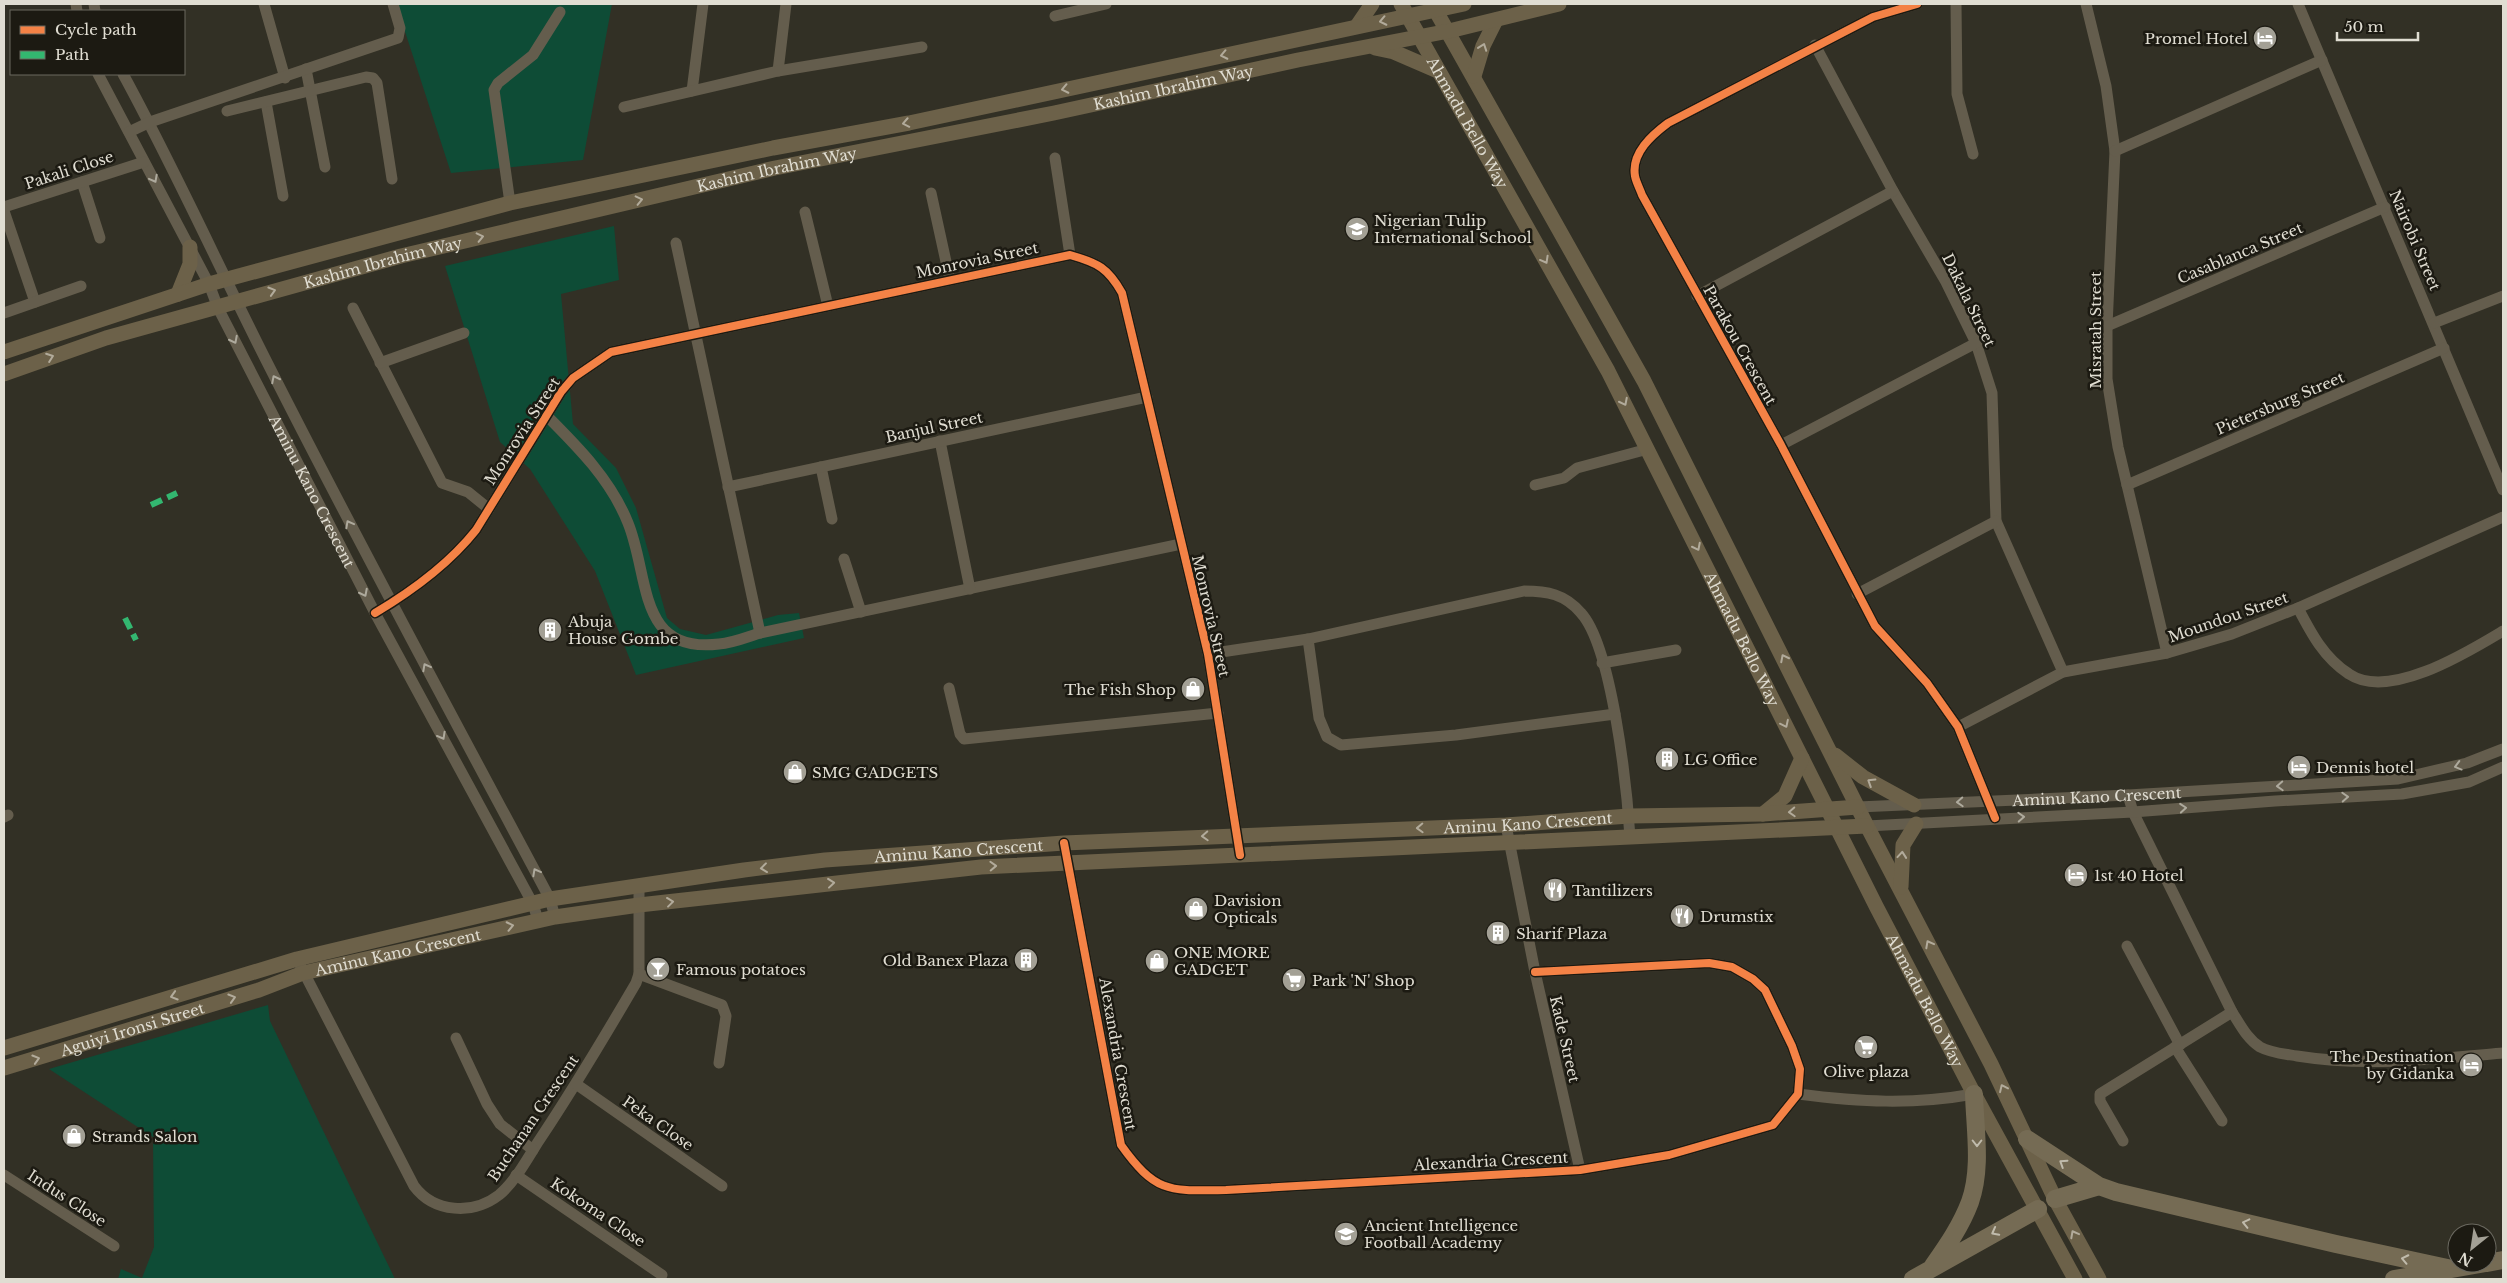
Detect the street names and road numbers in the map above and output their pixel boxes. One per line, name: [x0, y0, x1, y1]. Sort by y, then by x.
street label: Ahmadu Bello Way: [1423, 52, 1513, 192]
street label: Kashim Ibrahim Way: [1091, 60, 1256, 114]
street label: Kashim Ibrahim Way: [695, 143, 859, 196]
street label: Pakali Close: [22, 147, 116, 193]
street label: Nairobi Street: [2385, 187, 2445, 294]
street label: Casablanca Street: [2174, 218, 2306, 288]
street label: Kashim Ibrahim Way: [301, 232, 464, 292]
street label: Monrovia Street: [914, 238, 1040, 282]
street label: Dakala Street: [1938, 250, 2000, 350]
street label: Misratah Street: [2086, 271, 2105, 389]
street label: Parakou Crescent: [1699, 282, 1781, 408]
street label: Pietersburg Street: [2213, 367, 2347, 439]
street label: Monrovia Street: [480, 373, 564, 488]
street label: Banjul Street: [884, 407, 985, 447]
street label: Aminu Kano Crescent: [265, 411, 360, 571]
street label: Monrovia Street: [1188, 553, 1234, 679]
street label: Ahmadu Bello Way: [1700, 568, 1784, 710]
street label: Moundou Street: [2166, 587, 2291, 646]
street label: Aminu Kano Crescent: [2011, 782, 2182, 810]
street label: Aminu Kano Crescent: [1442, 808, 1613, 837]
street label: Aminu Kano Crescent: [873, 835, 1044, 866]
street label: Aminu Kano Crescent: [312, 924, 483, 980]
street label: Ahmadu Bello Way: [1882, 929, 1968, 1071]
street label: Alexandria Crescent: [1095, 975, 1141, 1132]
street label: Kade Street: [1546, 994, 1584, 1084]
street label: Aguiyi Ironsi Street: [57, 998, 207, 1060]
street label: Buchanan Crescent: [484, 1051, 583, 1185]
street label: Peka Close: [619, 1092, 697, 1154]
street label: Alexandria Crescent: [1412, 1147, 1569, 1175]
street label: Indus Close: [24, 1166, 110, 1230]
street label: Kokoma Close: [547, 1173, 649, 1251]

